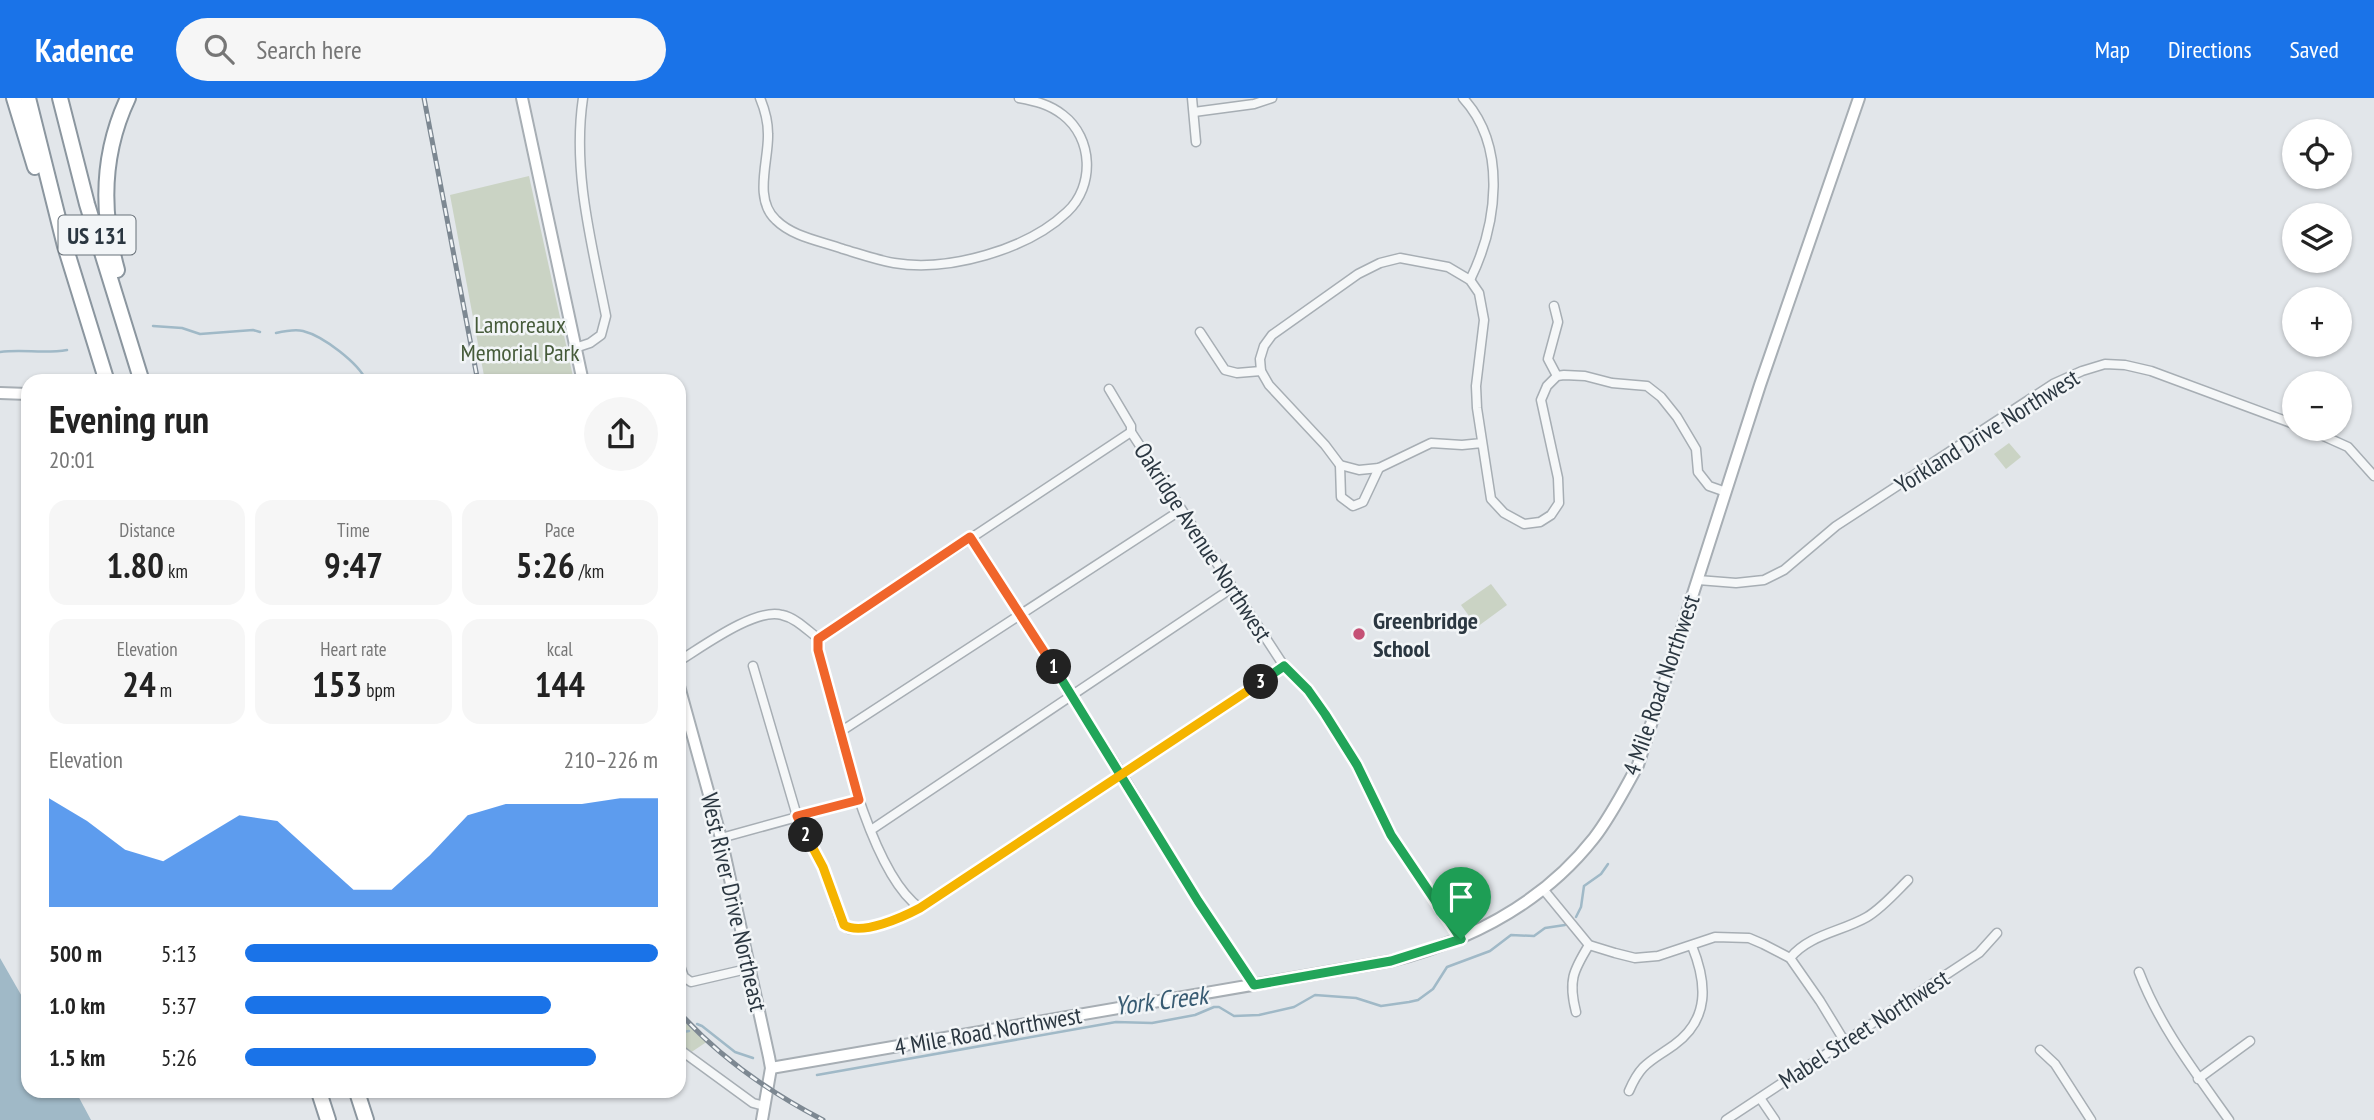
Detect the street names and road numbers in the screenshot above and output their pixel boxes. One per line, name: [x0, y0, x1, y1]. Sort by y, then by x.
road number: US 131: [58, 216, 136, 254]
street label: Yorkland Drive Northwest: [1889, 362, 2085, 500]
street label: Oakridge Avenue Northwest: [1127, 437, 1279, 648]
street label: 4 Mile Road Northwest: [1616, 590, 1707, 779]
street label: West River Drive Northeast: [694, 790, 774, 1015]
street label: Mabel Street Northwest: [1773, 962, 1955, 1096]
street label: 4 Mile Road Northwest: [892, 999, 1084, 1063]

